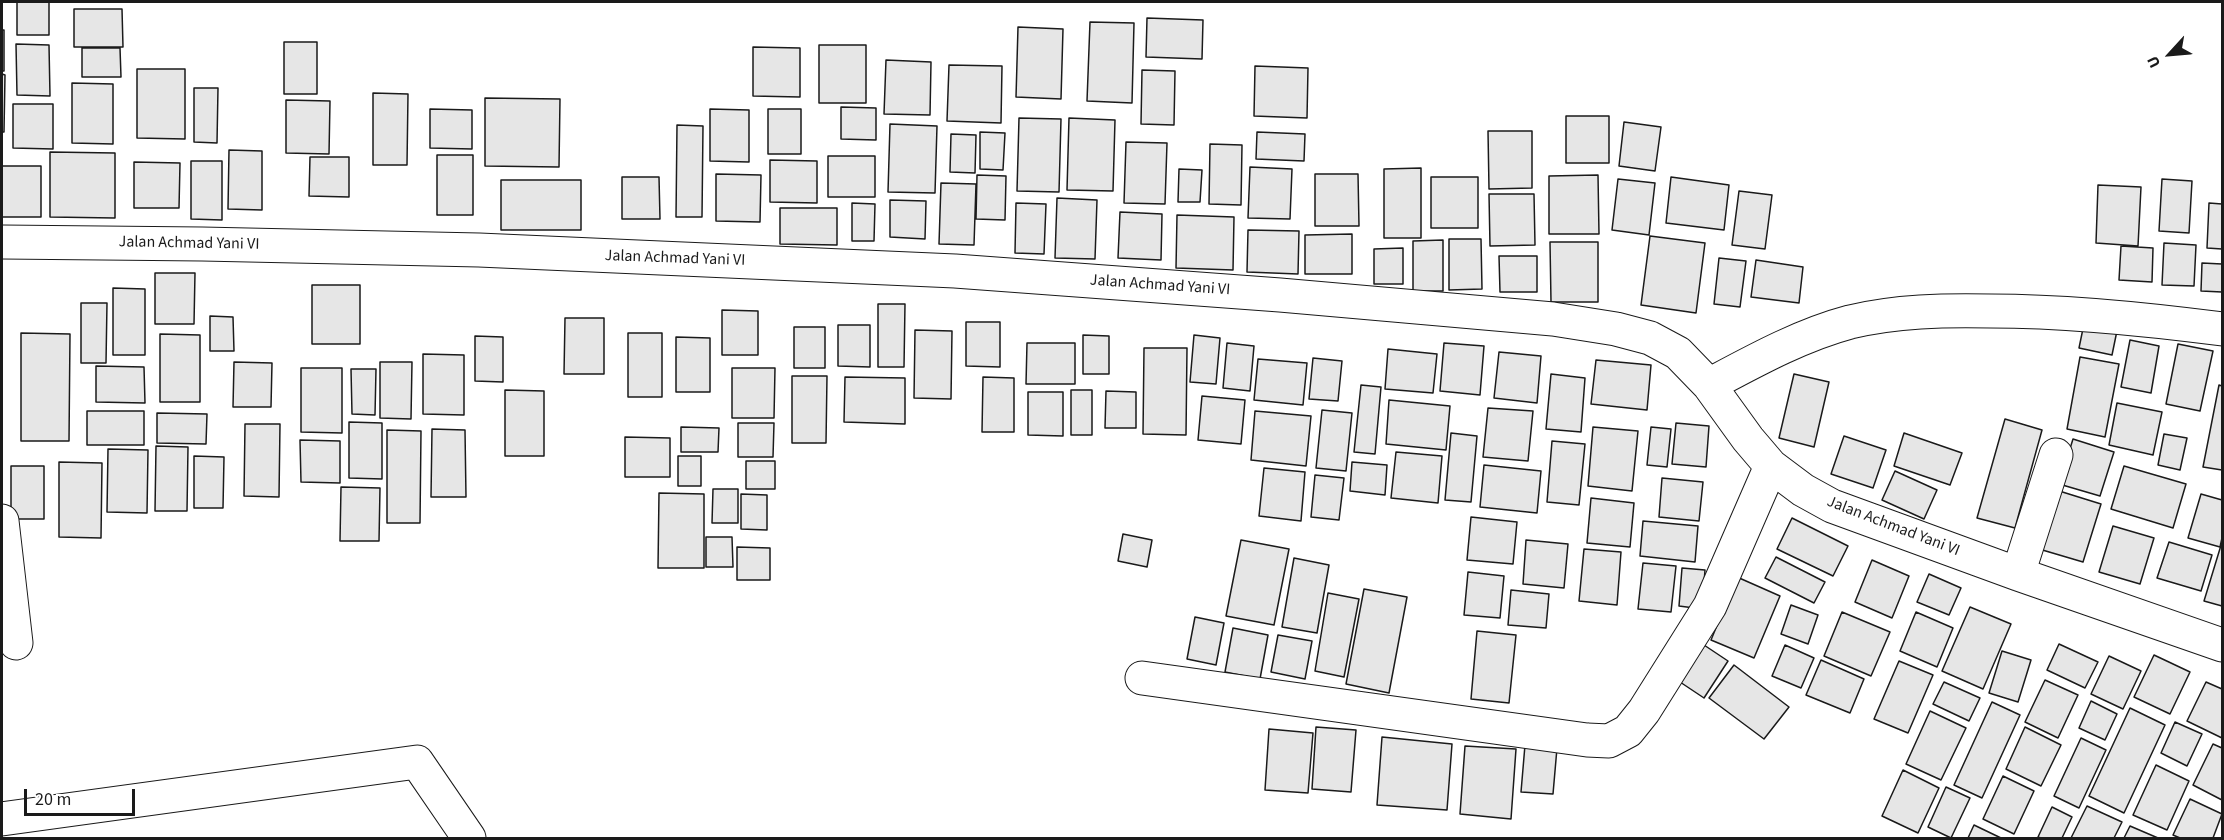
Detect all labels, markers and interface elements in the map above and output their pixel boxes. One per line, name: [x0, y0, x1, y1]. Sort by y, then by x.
north arrow: [2140, 24, 2200, 84]
text: U: [2142, 52, 2166, 72]
street label: Jalan Achmad Yani VI: [118, 233, 260, 255]
street label: Jalan Achmad Yani VI: [604, 247, 746, 271]
street label: Jalan Achmad Yani VI: [1089, 272, 1231, 300]
street label: Jalan Achmad Yani VI: [1824, 493, 1962, 561]
scale bar: [27, 777, 138, 815]
text: 20 m: [35, 787, 71, 812]

